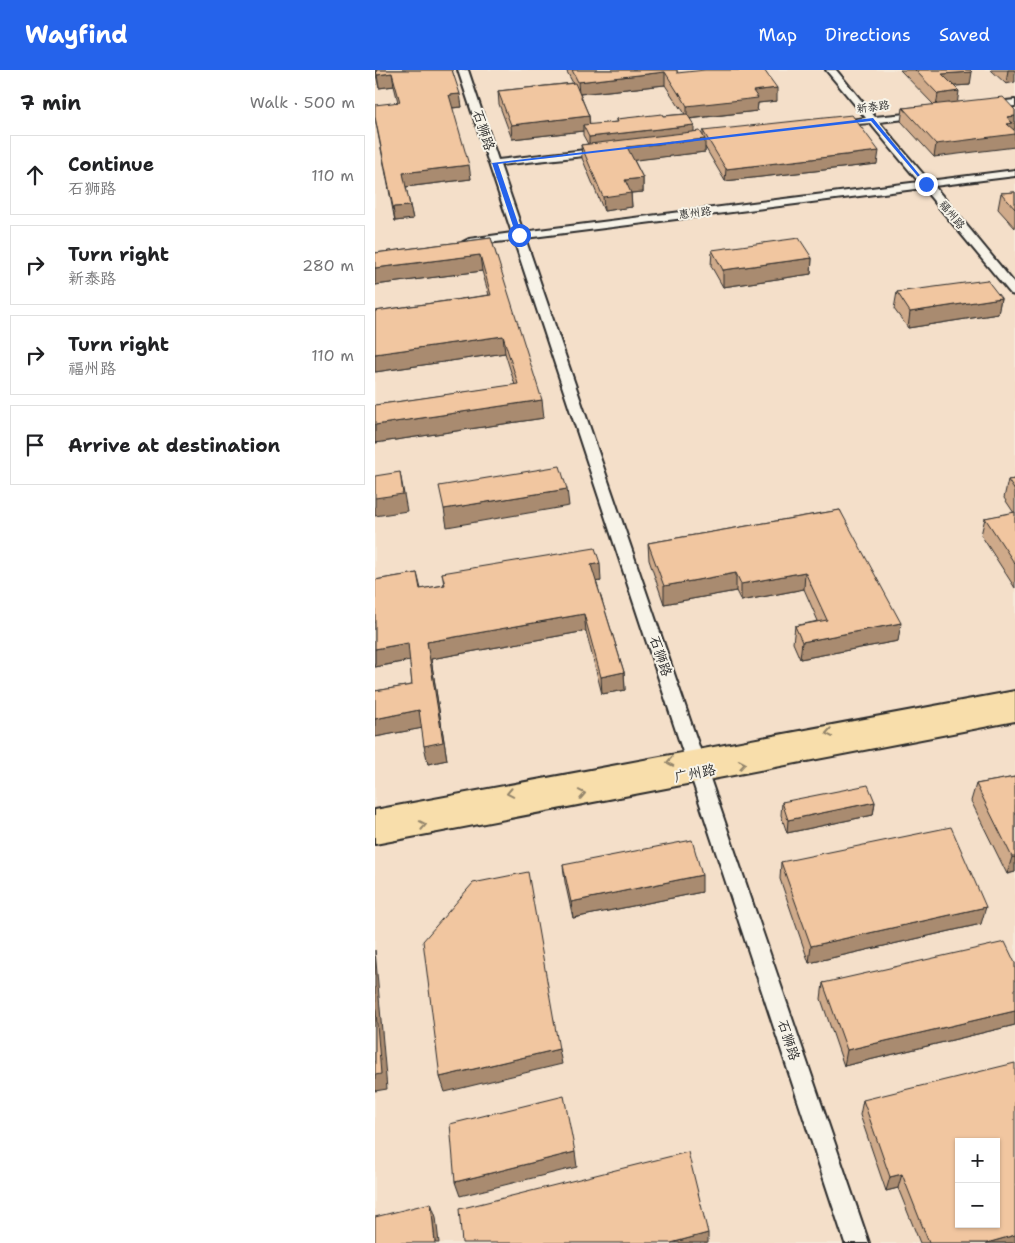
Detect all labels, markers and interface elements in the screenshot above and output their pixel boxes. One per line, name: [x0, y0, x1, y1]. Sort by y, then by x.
text: Wayfind: [25, 19, 128, 51]
text: Map: [759, 23, 797, 47]
text: Directions: [825, 23, 911, 47]
text: Saved: [939, 23, 990, 47]
text: 7 min: [20, 89, 81, 117]
text: Walk · 500 m: [250, 92, 355, 113]
street label: 新泰路: [856, 98, 890, 116]
street label: 石狮路: [469, 107, 499, 153]
text: Continue: [68, 152, 154, 177]
icon: ahead: [21, 161, 49, 189]
text: 110 m: [311, 165, 354, 186]
route end: [915, 173, 938, 196]
text: 石狮路: [68, 178, 116, 199]
street label: 福州路: [936, 198, 968, 232]
street label: 惠州路: [678, 204, 712, 222]
route start: [508, 224, 531, 247]
text: Turn right: [68, 242, 169, 267]
icon: right: [21, 251, 49, 279]
text: 280 m: [302, 255, 354, 276]
text: 新泰路: [68, 268, 116, 289]
text: Turn right: [68, 332, 169, 357]
icon: right: [21, 341, 49, 369]
text: 110 m: [311, 345, 354, 366]
text: 福州路: [68, 358, 116, 379]
icon: arrive: [21, 431, 49, 459]
text: Arrive at destination: [68, 433, 280, 458]
street label: 石狮路: [646, 633, 676, 679]
one-way arrow: [825, 727, 834, 738]
one-way arrow: [665, 757, 674, 767]
one-way arrow: [738, 759, 746, 770]
street label: 广州路: [673, 760, 717, 786]
one-way arrow: [506, 787, 514, 798]
one-way arrow: [578, 790, 587, 800]
one-way arrow: [418, 821, 427, 831]
street label: 石狮路: [774, 1017, 804, 1063]
map controls: [955, 1138, 1000, 1228]
button: +: [955, 1138, 1000, 1183]
button: −: [955, 1183, 1000, 1228]

